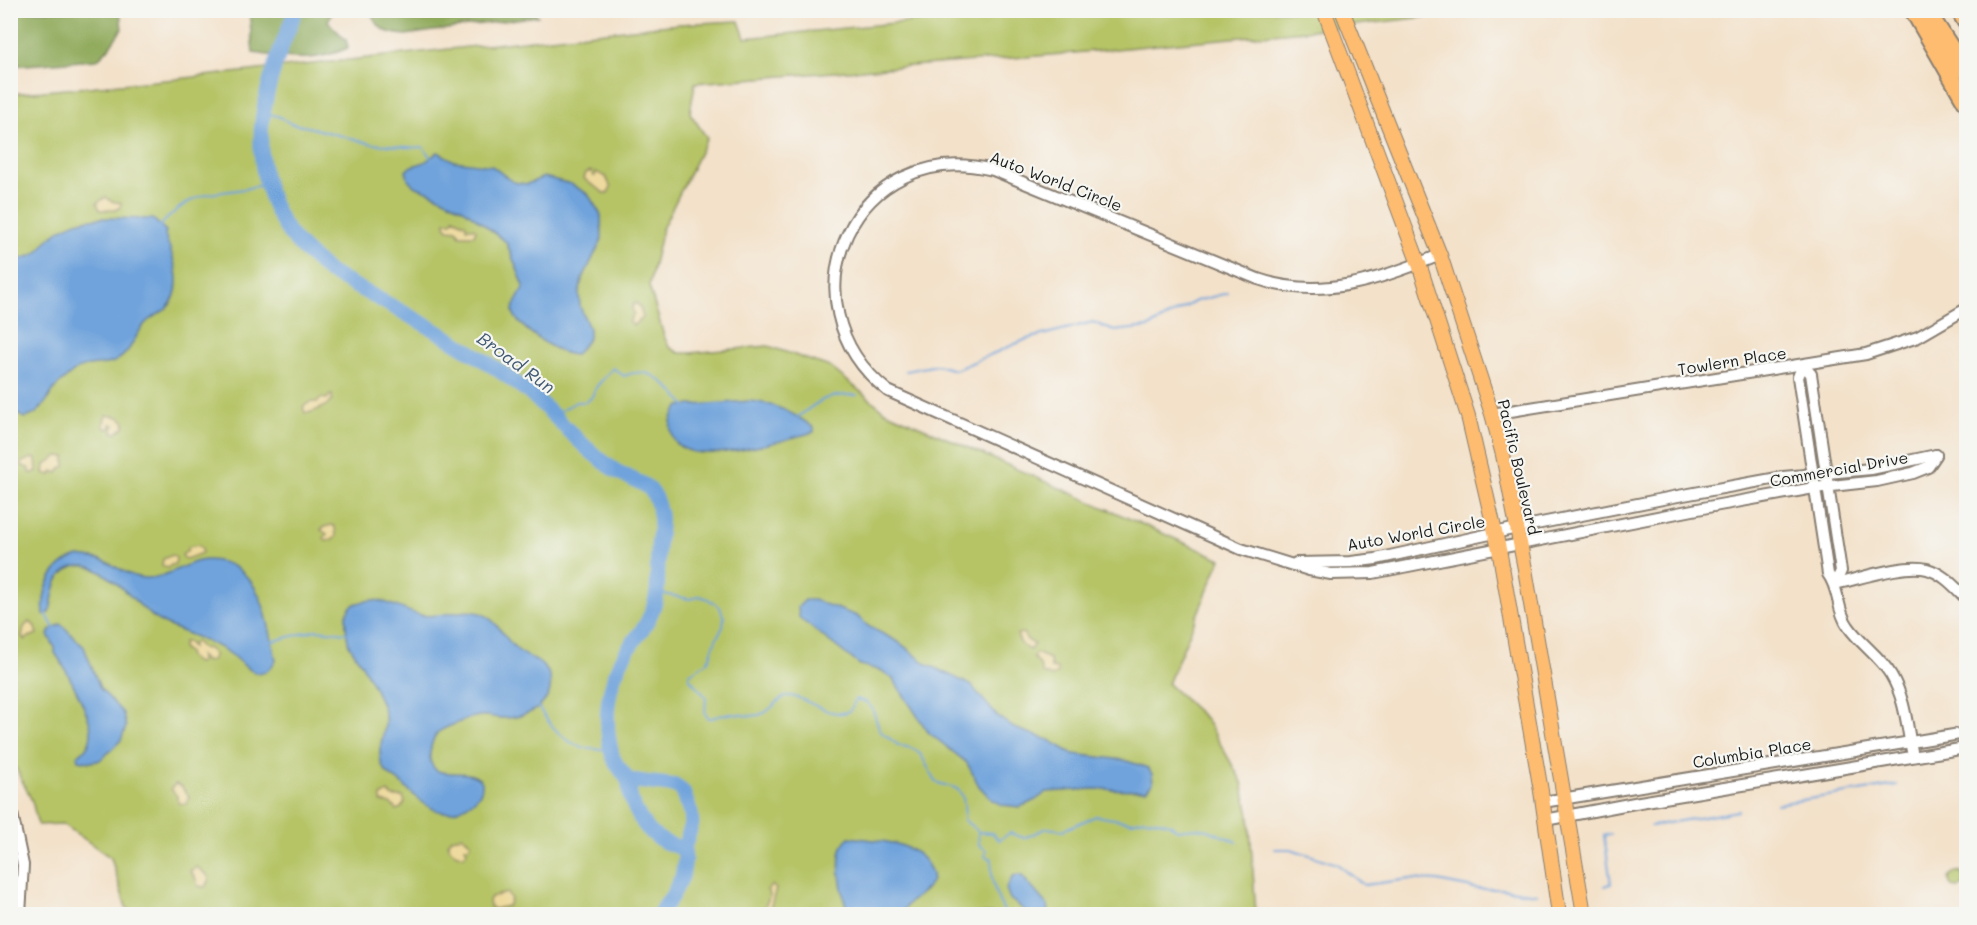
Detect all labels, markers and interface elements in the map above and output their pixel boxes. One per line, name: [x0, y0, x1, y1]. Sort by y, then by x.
street label: Auto World Circle: [987, 146, 1125, 215]
water label: Broad Run: [473, 326, 560, 399]
street label: Towlern Place: [1676, 342, 1788, 379]
street label: Pacific Boulevard: [1494, 397, 1545, 537]
street label: Commercial Drive: [1768, 446, 1910, 491]
street label: Auto World Circle: [1345, 510, 1487, 555]
street label: Columbia Place: [1691, 733, 1813, 772]

